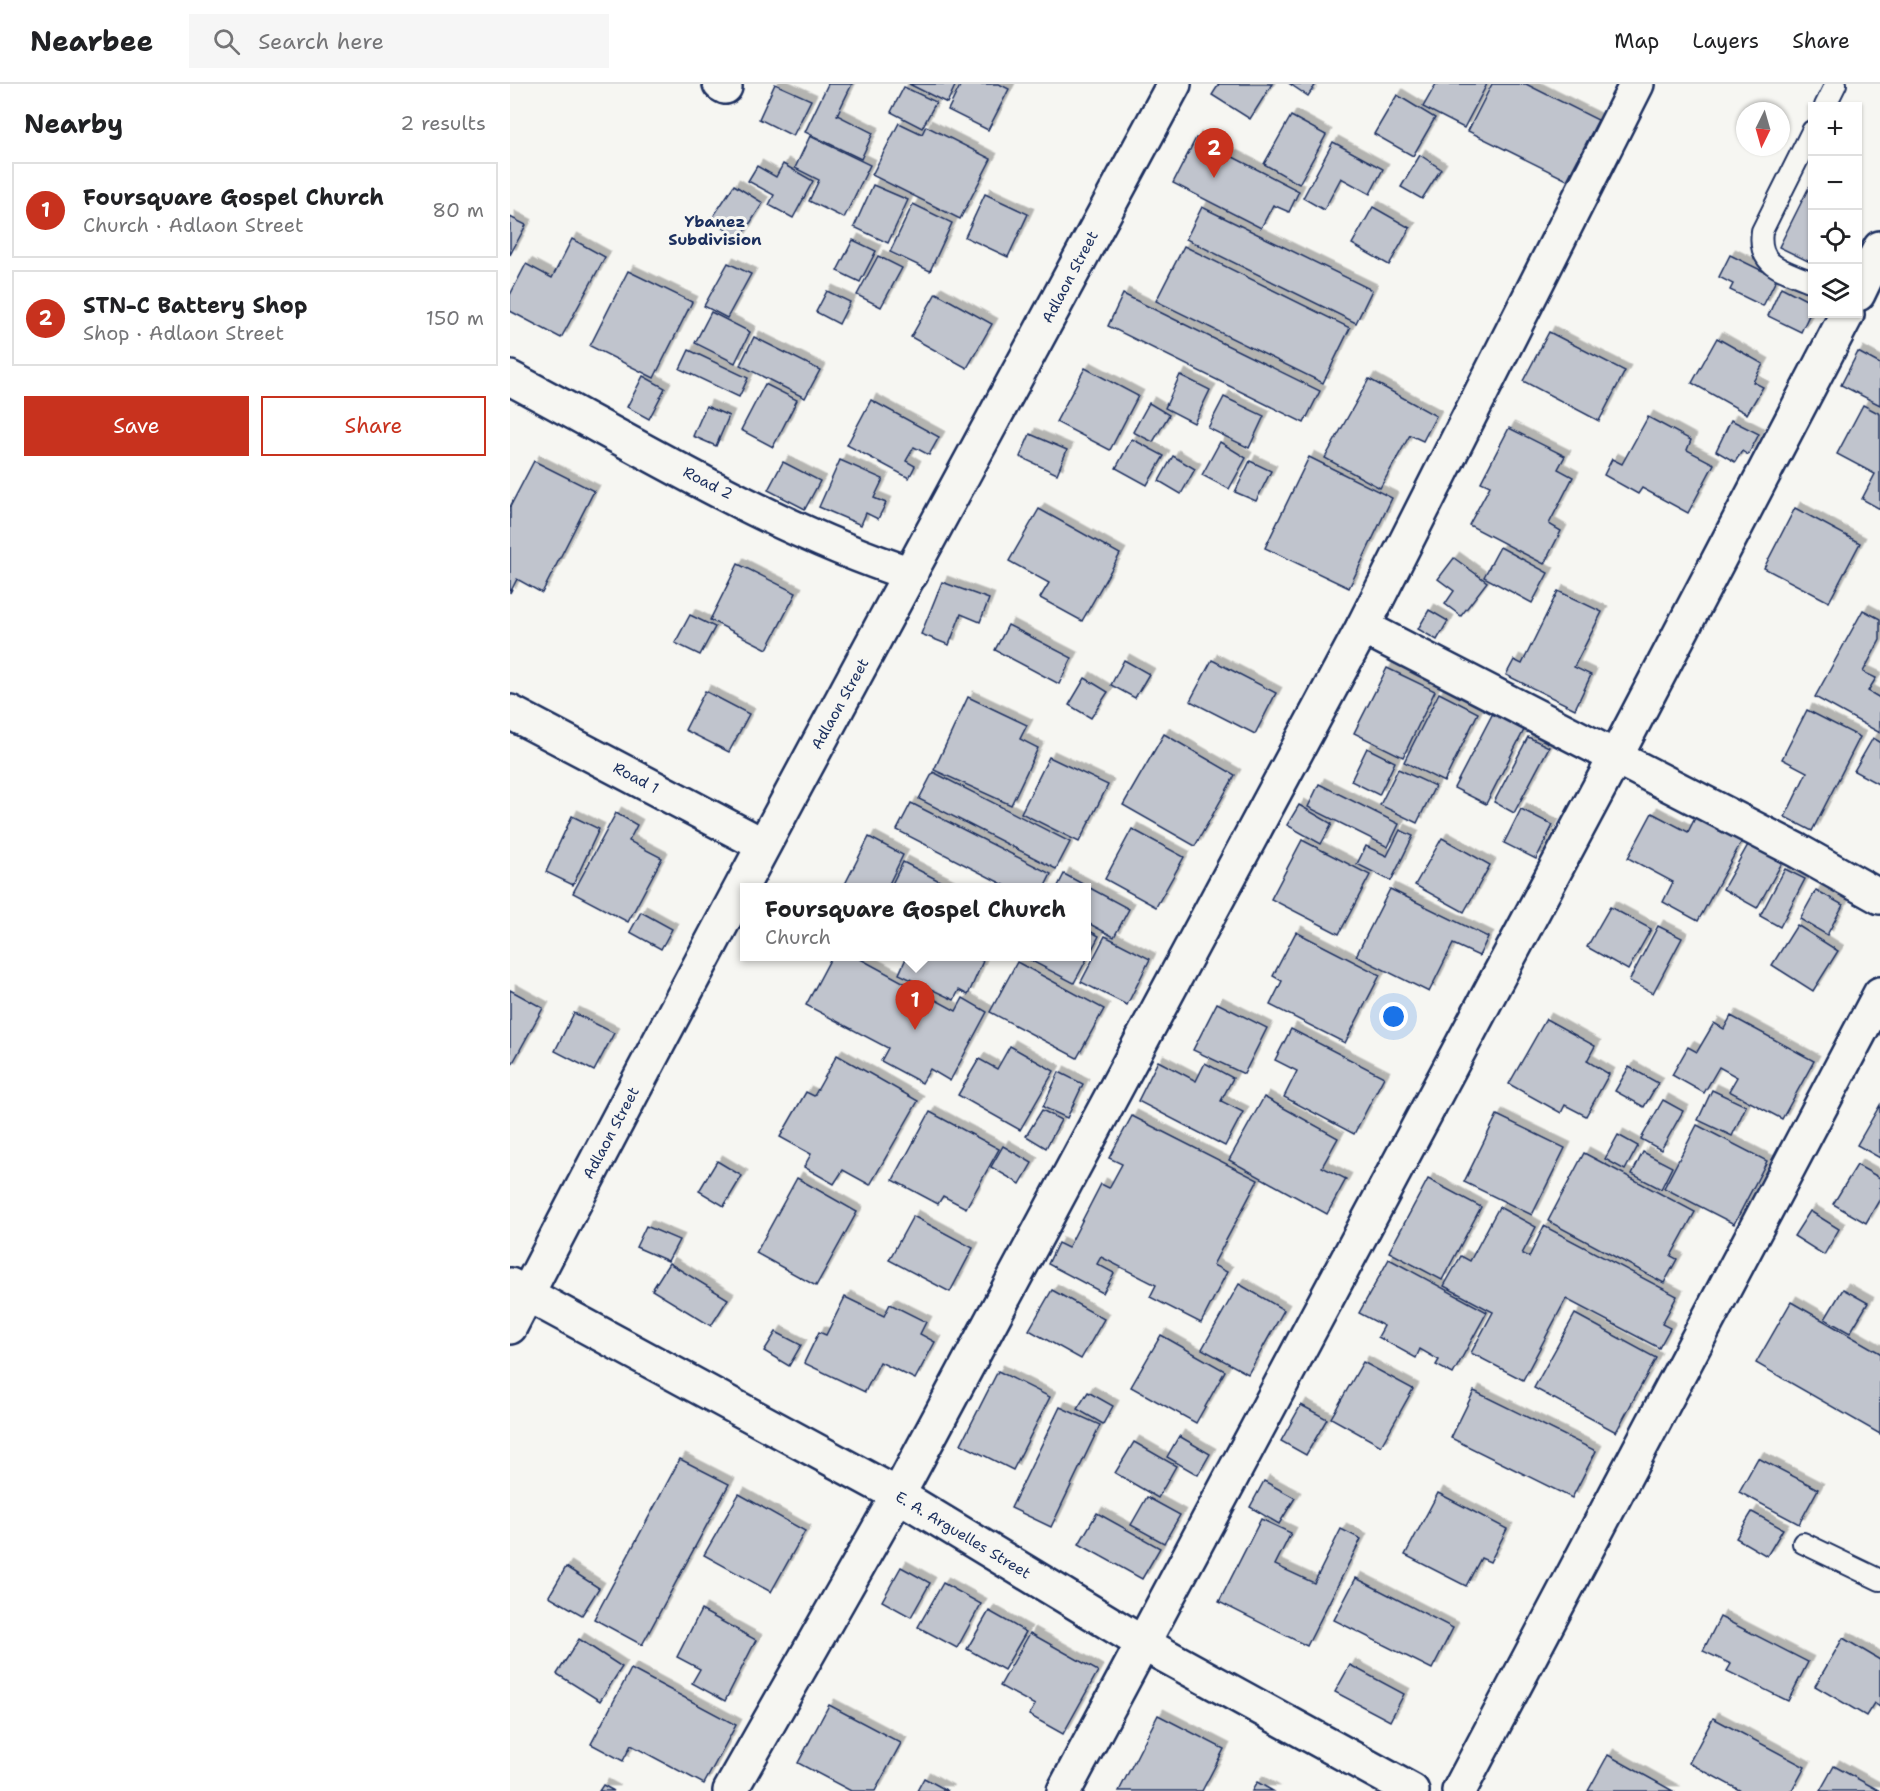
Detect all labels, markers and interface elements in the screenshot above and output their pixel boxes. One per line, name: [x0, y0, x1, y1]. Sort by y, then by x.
search box: [189, 14, 609, 68]
text: Nearbee: [30, 22, 153, 60]
icon: search: [210, 25, 243, 58]
text: Search here: [258, 27, 384, 56]
text: Map: [1614, 27, 1659, 55]
text: Layers: [1692, 27, 1759, 55]
text: Share: [1792, 27, 1850, 55]
north arrow: [1736, 102, 1790, 156]
map controls: [1808, 102, 1862, 318]
button: +: [1808, 102, 1862, 156]
text: Nearby: [24, 106, 123, 141]
text: 2 results: [400, 110, 486, 136]
pin: 2: [1194, 128, 1234, 178]
button: −: [1808, 156, 1862, 210]
text: Foursquare Gospel Church: [83, 183, 384, 212]
text: 1: [41, 197, 50, 223]
text: 80 m: [432, 197, 484, 223]
button: locate: [1808, 210, 1862, 264]
district label: Ybanez Subdivision: [668, 211, 762, 250]
text: Church · Adlaon Street: [83, 212, 304, 238]
street label: Adlaon Street: [1037, 228, 1103, 326]
button: layers: [1808, 264, 1862, 318]
text: STN-C Battery Shop: [83, 291, 307, 320]
text: 2: [39, 305, 53, 331]
text: 150 m: [426, 305, 484, 331]
text: Shop · Adlaon Street: [83, 320, 284, 346]
button: Save: [24, 396, 249, 456]
button: Share: [261, 396, 486, 456]
street label: Road 2: [680, 462, 736, 504]
street label: Adlaon Street: [807, 655, 873, 753]
street label: Road 1: [610, 758, 662, 798]
popup: [740, 883, 1091, 961]
text: Foursquare Gospel Church: [765, 895, 1066, 924]
text: Church: [765, 924, 831, 950]
pin: 1: [896, 980, 934, 1030]
your location: [1379, 1002, 1408, 1031]
street label: Adlaon Street: [578, 1084, 644, 1182]
street label: E. A. Arguelles Street: [892, 1487, 1034, 1583]

